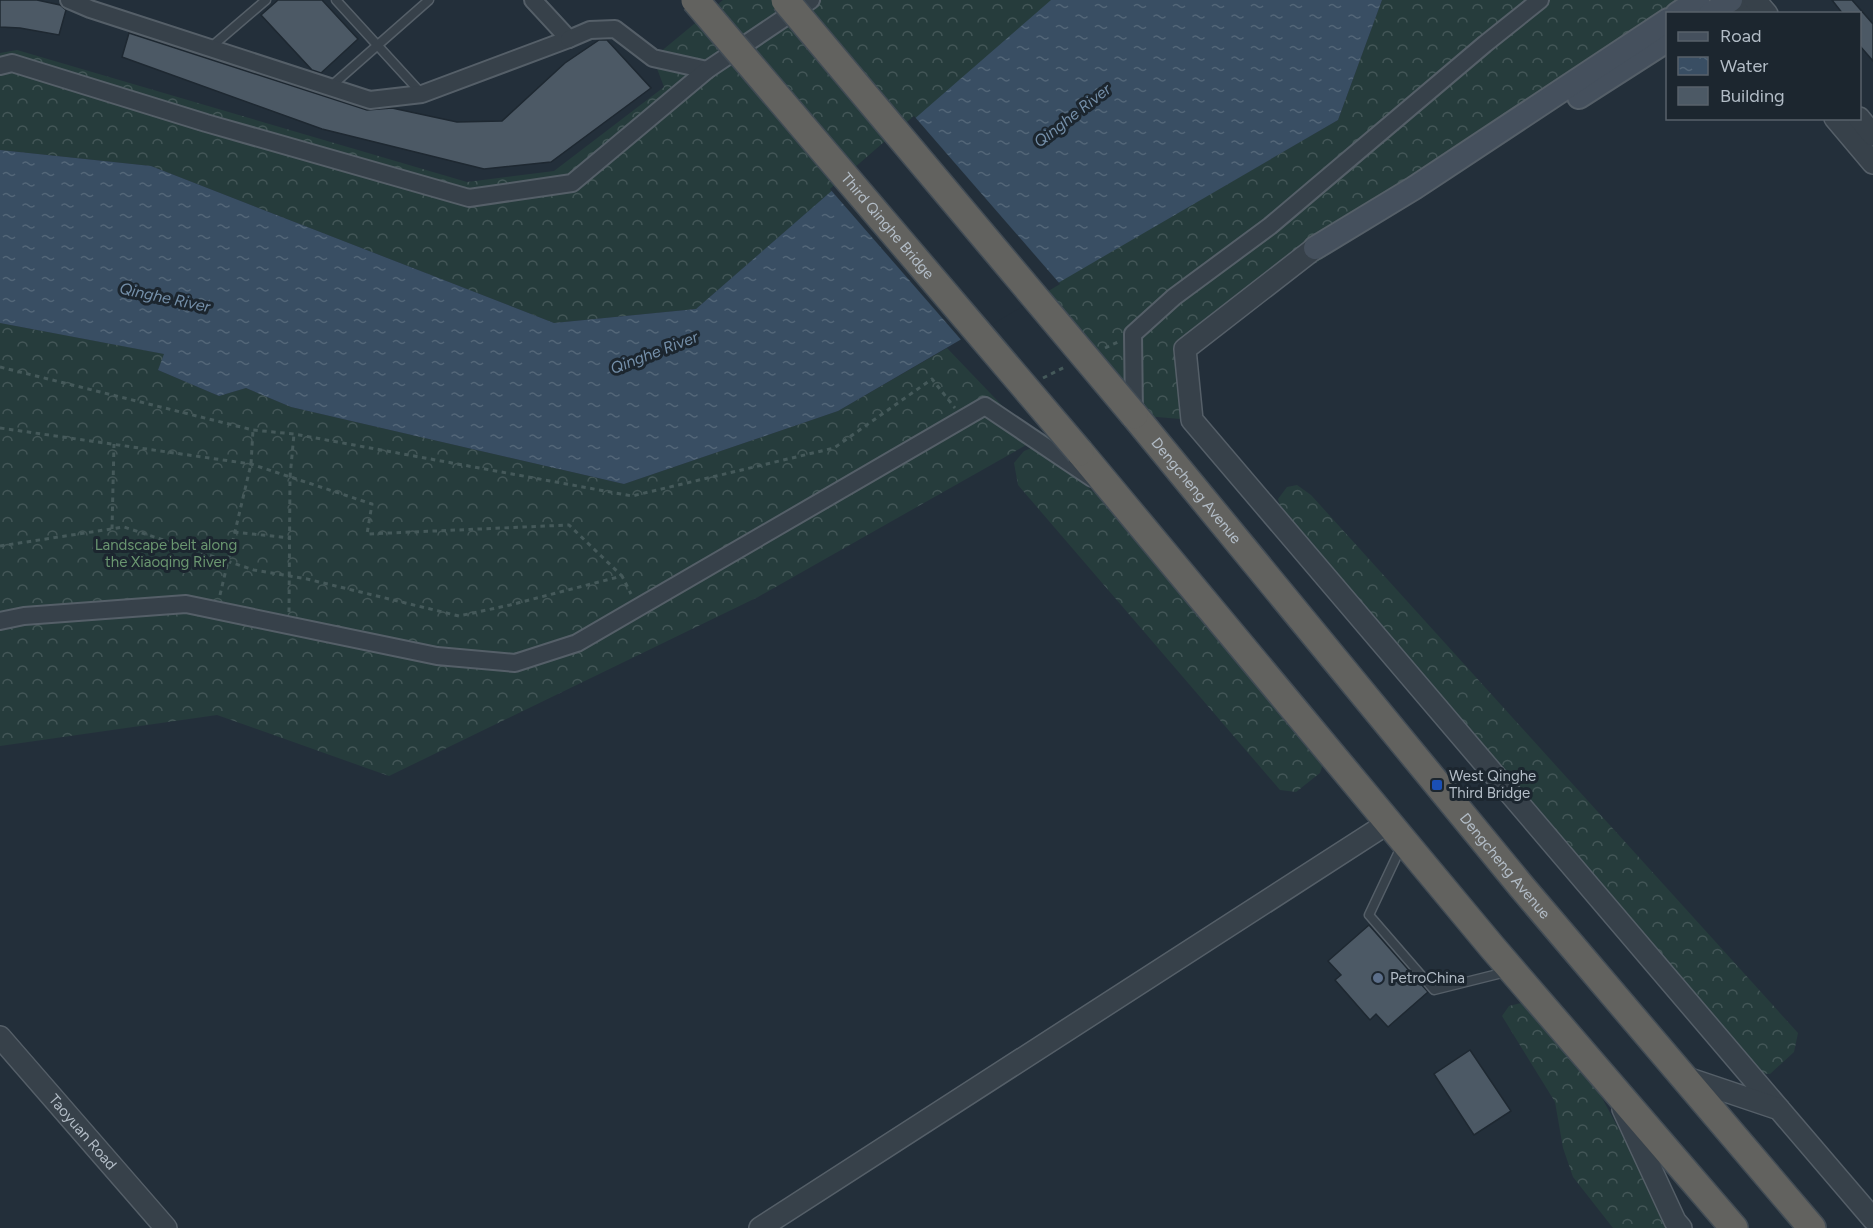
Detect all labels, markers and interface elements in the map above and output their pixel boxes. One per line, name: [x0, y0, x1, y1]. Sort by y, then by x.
legend: [1666, 12, 1861, 120]
text: Road: [1720, 25, 1761, 47]
text: Water: [1720, 55, 1768, 77]
water label: Qinghe River: [1030, 79, 1115, 151]
text: Building: [1720, 85, 1785, 107]
street label: Third Qinghe Bridge: [837, 169, 938, 283]
water label: Qinghe River: [118, 279, 213, 316]
water label: Qinghe River: [608, 327, 701, 378]
street label: Dengcheng Avenue: [1147, 434, 1245, 547]
park label: Landscape belt along the Xiaoqing River: [95, 536, 237, 571]
place label: West Qinghe Third Bridge: [1449, 767, 1536, 802]
marker: West Qinghe Third Bridge: [1430, 778, 1444, 792]
street label: Dengcheng Avenue: [1456, 809, 1554, 923]
place label: PetroChina: [1390, 969, 1465, 987]
marker: PetroChina: [1371, 971, 1385, 985]
street label: Taoyuan Road: [45, 1091, 120, 1174]

